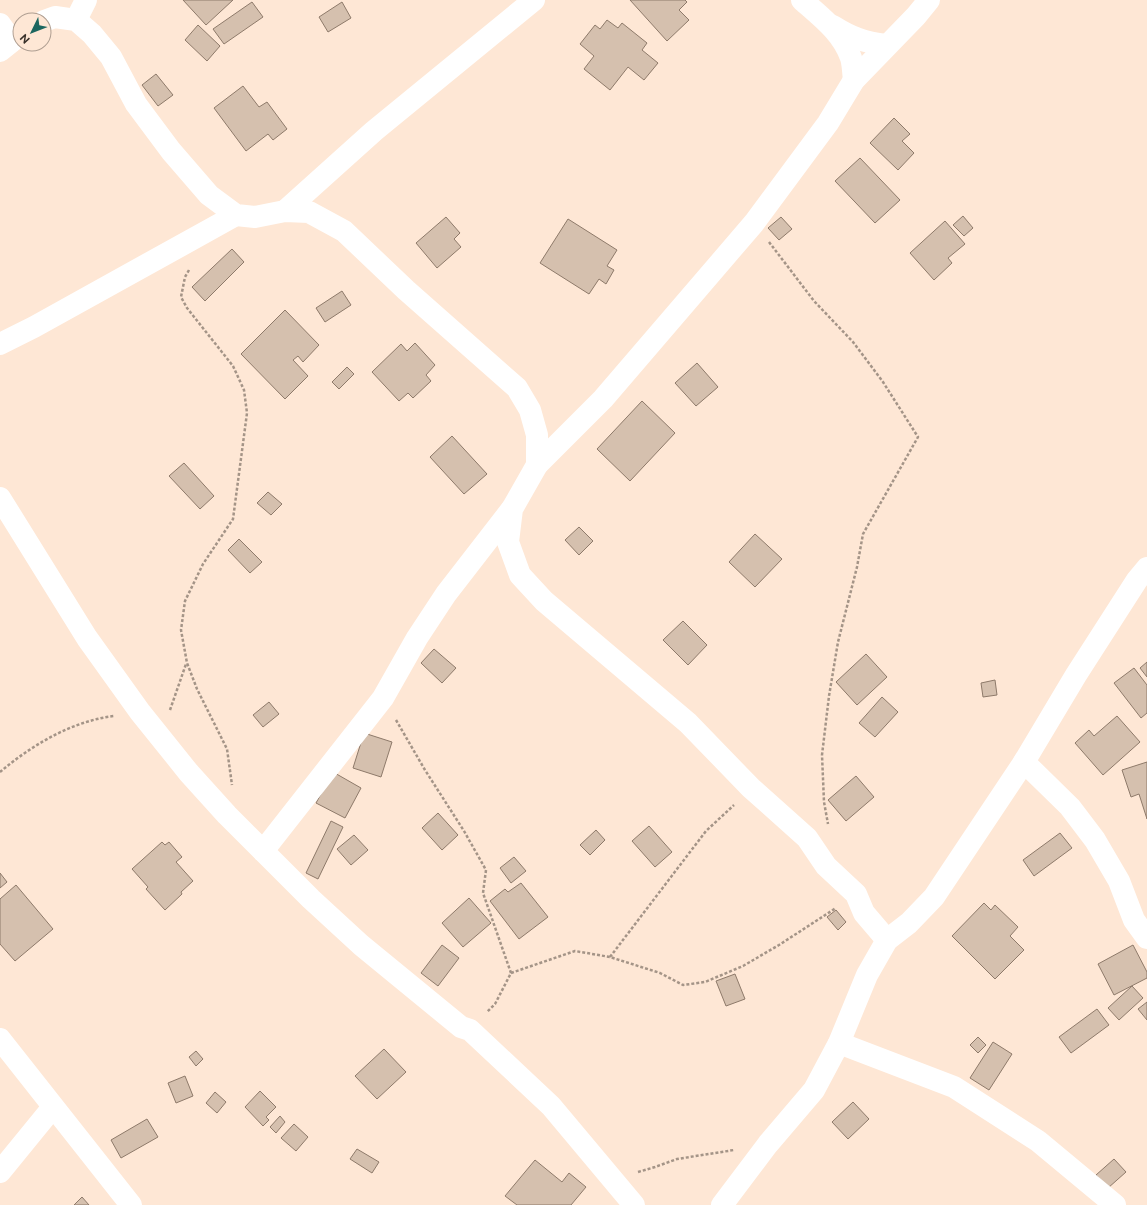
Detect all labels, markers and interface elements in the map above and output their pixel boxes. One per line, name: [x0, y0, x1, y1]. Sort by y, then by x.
north arrow: [12, 12, 52, 52]
text: N: [17, 31, 33, 46]

